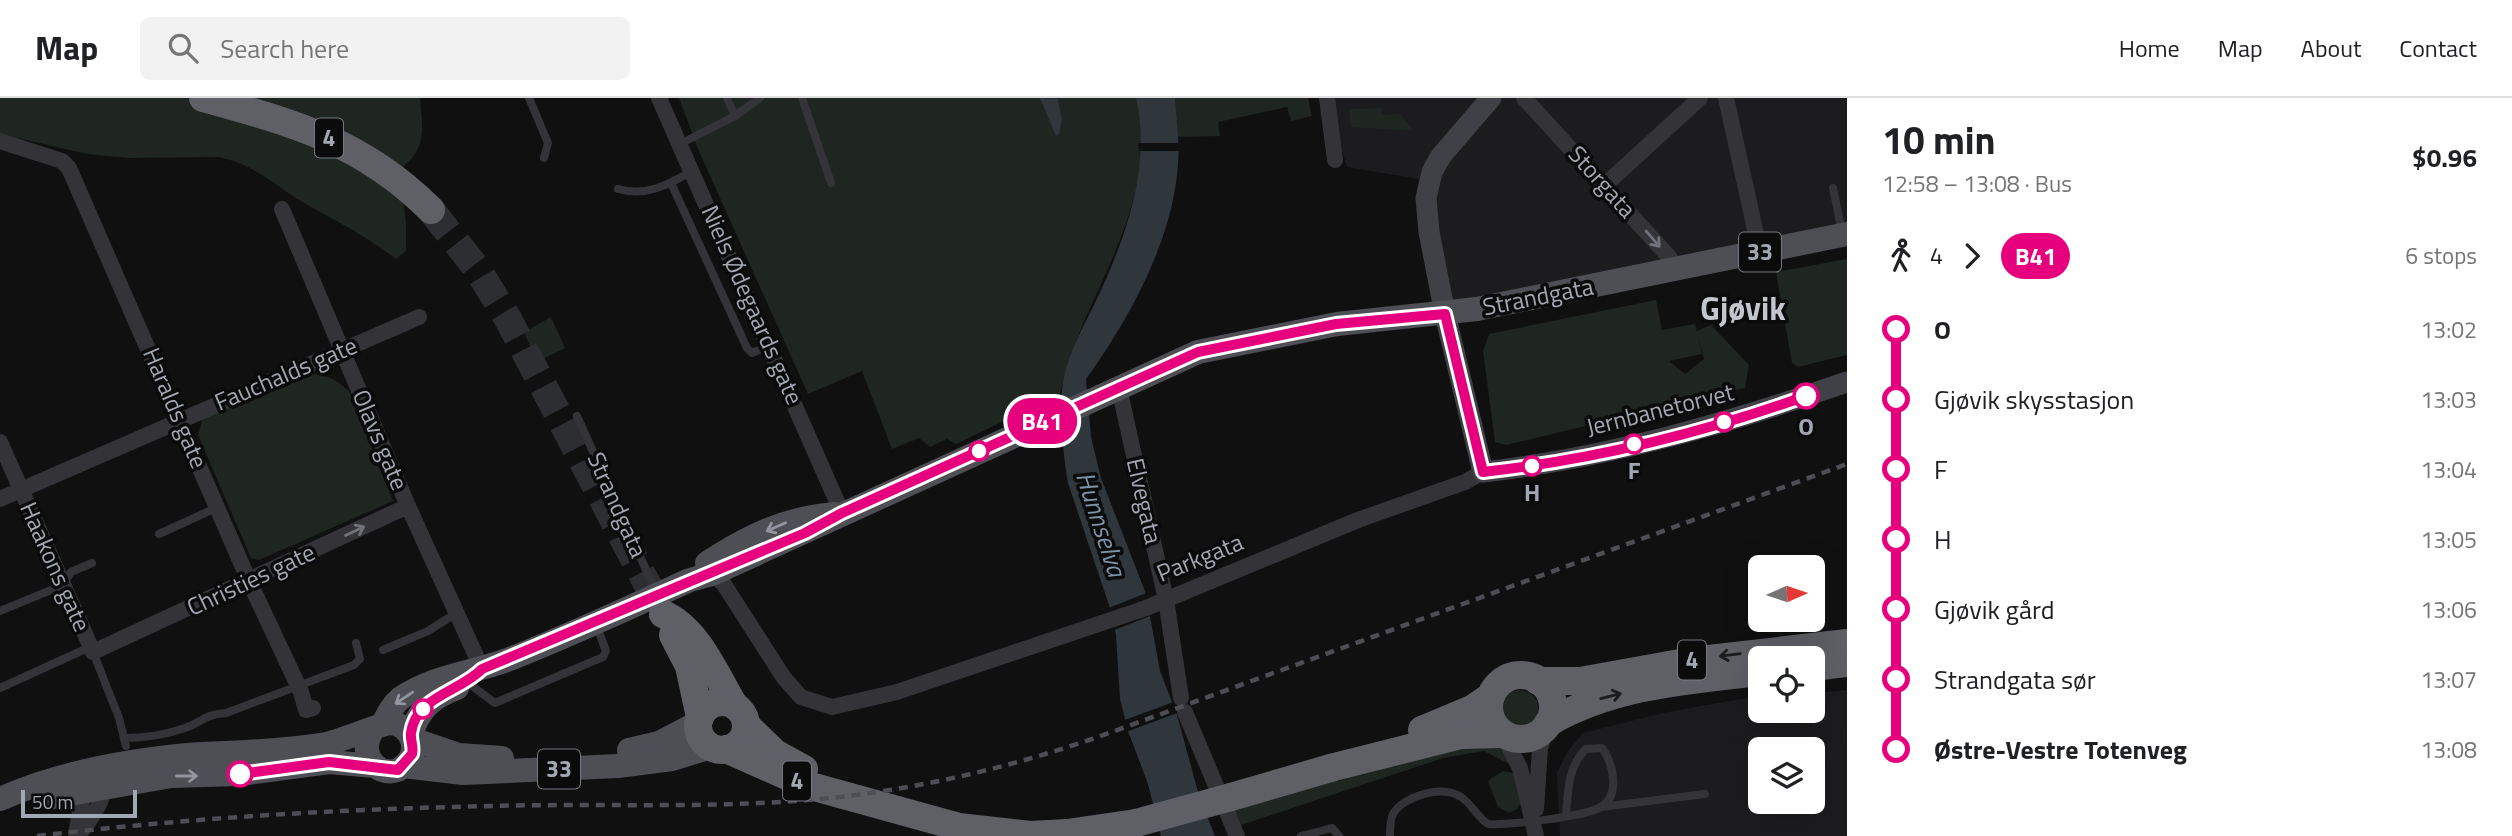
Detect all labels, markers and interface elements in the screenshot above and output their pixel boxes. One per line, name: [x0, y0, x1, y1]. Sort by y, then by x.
search box: [140, 17, 630, 80]
text: Map: [35, 23, 98, 73]
icon: search: [164, 29, 202, 67]
text: Search here: [220, 29, 349, 68]
text: Home: [2119, 30, 2180, 66]
text: Map: [2218, 30, 2263, 66]
text: About: [2301, 30, 2361, 66]
text: Contact: [2399, 30, 2477, 66]
text: 10 min: [1882, 111, 1996, 169]
road number: 4: [315, 118, 343, 158]
street label: Storgata: [1560, 137, 1645, 226]
text: $0.96: [2412, 138, 2477, 177]
text: 12:58 – 13:08 · Bus: [1882, 166, 2072, 201]
street label: Niels Ødegaards gate: [693, 199, 813, 410]
one-way arrow: [1645, 229, 1661, 247]
road number: 33: [1739, 232, 1781, 272]
icon: walk: [1882, 237, 1920, 275]
icon: forward: [1953, 237, 1991, 275]
text: 4: [1930, 238, 1943, 273]
text: B41: [2015, 238, 2056, 274]
text: 6 stops: [2405, 238, 2477, 273]
street label: Strandgata: [1479, 268, 1596, 324]
district label: Gjøvik: [1700, 284, 1786, 332]
text: O: [1934, 310, 1951, 349]
text: 13:02: [2420, 312, 2477, 347]
street label: Fauchalds gate: [209, 327, 362, 419]
street label: Haralds gate: [134, 342, 218, 474]
street label: Jernbanetorvet: [1582, 373, 1738, 445]
text: Gjøvik skysstasjon: [1934, 380, 2134, 419]
text: 13:03: [2420, 382, 2477, 417]
marker: O: [1793, 383, 1819, 409]
street label: Olavs gate: [344, 384, 418, 495]
line badge: B41: [1002, 398, 1082, 444]
text: B41: [1021, 403, 1063, 439]
place label: O: [1798, 408, 1814, 444]
unlabelled marker: [1714, 412, 1734, 432]
marker: F: [1624, 434, 1644, 454]
unlabelled marker: [969, 441, 989, 461]
street label: Strandgata: [579, 446, 657, 563]
text: F: [1934, 450, 1948, 489]
place label: F: [1628, 452, 1641, 488]
text: 13:04: [2420, 452, 2477, 487]
street label: Elvegata: [1118, 454, 1172, 547]
marker: H: [1522, 456, 1542, 476]
water label: Hunnselva: [1066, 466, 1137, 583]
place label: H: [1524, 474, 1540, 510]
street label: Haakons gate: [11, 496, 100, 637]
text: H: [1934, 520, 1952, 559]
one-way arrow: [766, 521, 788, 534]
text: 13:05: [2420, 522, 2477, 557]
street label: Parkgata: [1151, 523, 1248, 591]
one-way arrow: [344, 524, 366, 537]
street label: Christies gate: [181, 534, 321, 625]
north arrow: [1748, 555, 1825, 632]
map controls: [1748, 555, 1825, 814]
text: Gjøvik gård: [1934, 590, 2054, 629]
text: 13:06: [2420, 592, 2477, 627]
road number: 4: [1678, 640, 1706, 680]
button: locate: [1748, 646, 1825, 723]
one-way arrow: [1720, 649, 1742, 662]
text: Strandgata sør: [1934, 660, 2096, 699]
text: 13:07: [2420, 662, 2477, 697]
one-way arrow: [1599, 689, 1622, 702]
one-way arrow: [395, 690, 414, 705]
unlabelled marker: [413, 699, 433, 719]
text: Østre-Vestre Totenveg: [1934, 730, 2187, 769]
text: 13:08: [2420, 732, 2477, 767]
button: layers: [1748, 737, 1825, 814]
road number: 33: [538, 750, 580, 789]
unlabelled marker: [227, 761, 253, 787]
road number: 4: [783, 762, 811, 800]
one-way arrow: [175, 769, 198, 783]
scale bar: [21, 787, 136, 819]
text: 50 m: [32, 787, 73, 816]

